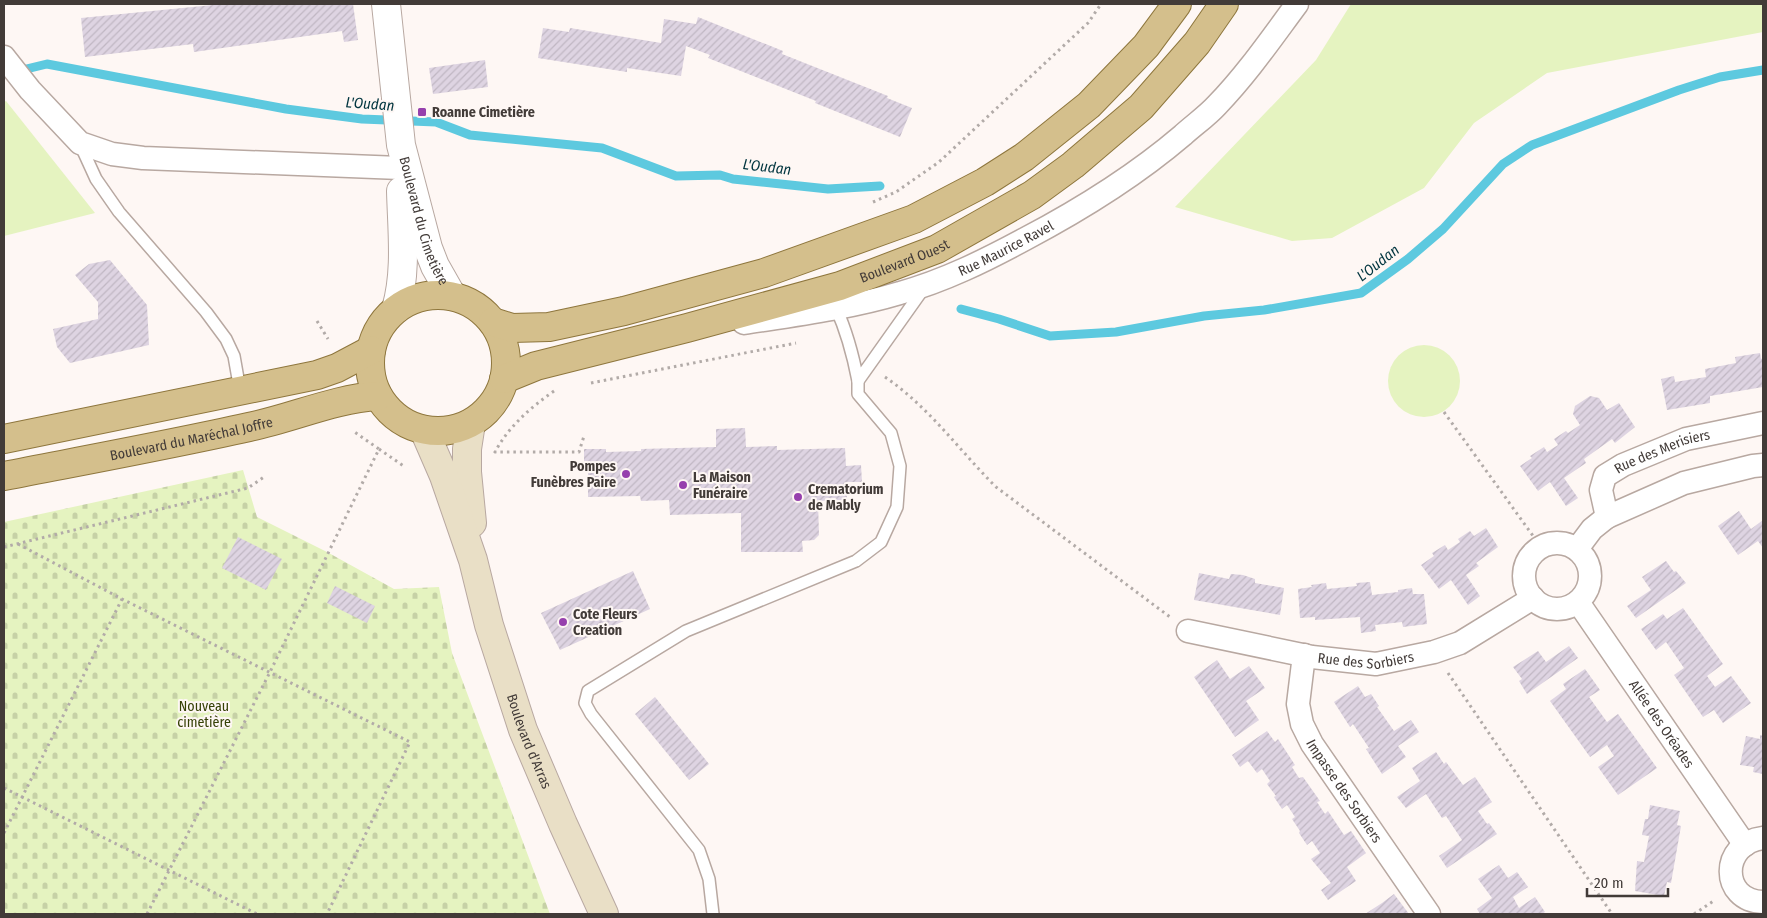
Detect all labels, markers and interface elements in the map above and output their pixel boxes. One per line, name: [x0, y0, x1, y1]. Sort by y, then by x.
water label: L'Oudan: [345, 93, 395, 115]
place label: Roanne Cimetière: [432, 104, 535, 121]
marker: Roanne Cimetière: [416, 106, 428, 118]
street label: Boulevard du Cimetière: [396, 155, 453, 288]
water label: L'Oudan: [742, 155, 792, 179]
street label: Rue Maurice Ravel: [955, 217, 1057, 280]
street label: Boulevard Ouest: [857, 235, 953, 286]
water label: L'Oudan: [1353, 241, 1403, 285]
street label: Boulevard du Maréchal Joffre: [108, 413, 275, 464]
street label: Rue des Merisiers: [1611, 426, 1711, 477]
place label: Pompes Funèbres Paire: [531, 458, 616, 491]
marker: Pompes Funèbres Paire: [620, 468, 632, 480]
place label: La Maison Funéraire: [693, 469, 751, 502]
marker: La Maison Funéraire: [677, 479, 689, 491]
place label: Crematorium de Mably: [808, 481, 884, 514]
marker: Crematorium de Mably: [792, 491, 804, 503]
place label: Cote Fleurs Creation: [573, 606, 637, 639]
marker: Cote Fleurs Creation: [557, 616, 569, 628]
street label: Rue des Sorbiers: [1317, 648, 1415, 673]
street label: Allée des Oréades: [1626, 677, 1698, 771]
street label: Boulevard d'Arras: [503, 692, 555, 791]
park label: Nouveau cimetière: [177, 698, 231, 731]
street label: Impasse des Sorbiers: [1303, 736, 1386, 846]
scale bar: [1587, 866, 1668, 898]
text: 20 m: [1594, 874, 1624, 892]

